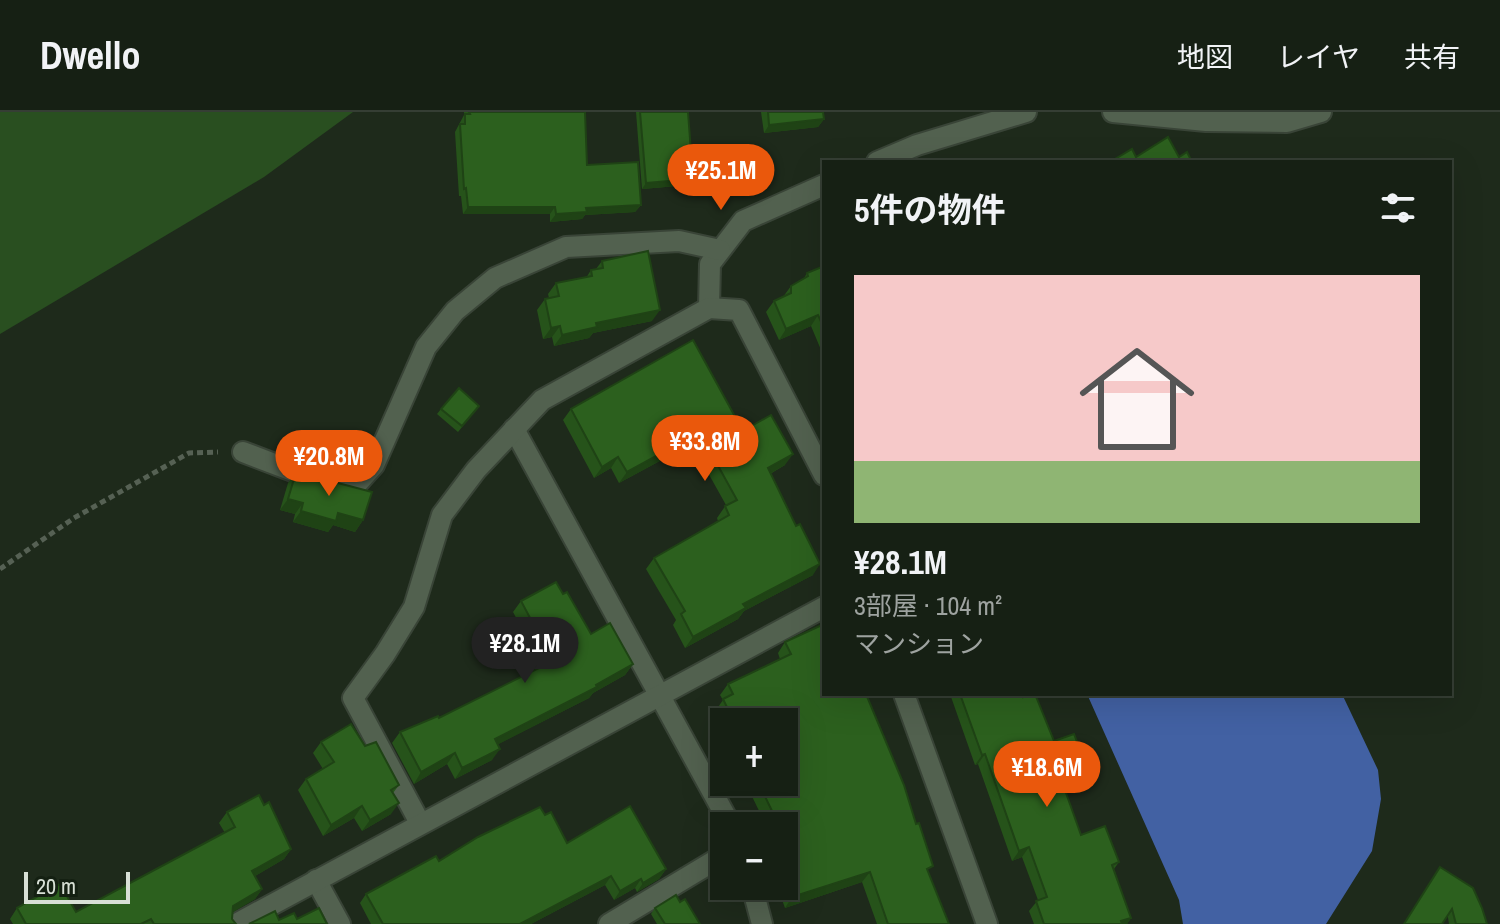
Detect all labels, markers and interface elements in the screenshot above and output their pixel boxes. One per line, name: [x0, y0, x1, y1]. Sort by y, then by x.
text: Dwello: [40, 30, 140, 81]
text: 地図: [1177, 38, 1233, 76]
text: レイヤ: [1277, 38, 1360, 76]
text: 共有: [1404, 38, 1460, 76]
pin: ¥25.1M: [656, 144, 786, 212]
text: ¥25.1M: [685, 152, 757, 187]
icon: filters: [1376, 186, 1420, 230]
text: 5件の物件: [854, 187, 1006, 233]
icon: home: [1065, 327, 1209, 471]
pin: ¥33.8M: [640, 415, 770, 483]
text: ¥33.8M: [669, 423, 741, 458]
pin: ¥20.8M: [264, 430, 394, 498]
text: ¥20.8M: [293, 438, 365, 473]
text: ¥28.1M: [854, 539, 947, 585]
text: 3部屋 · 104 m²: [854, 588, 1002, 623]
pin: ¥28.1M: [460, 617, 590, 685]
text: ¥28.1M: [489, 625, 561, 660]
text: マンション: [854, 626, 984, 661]
map controls: [710, 708, 798, 900]
button: +: [710, 708, 798, 796]
pin: ¥18.6M: [982, 741, 1112, 809]
text: ¥18.6M: [1011, 749, 1083, 784]
button: −: [710, 812, 798, 900]
scale bar: [24, 868, 130, 904]
text: 20 m: [36, 871, 76, 901]

